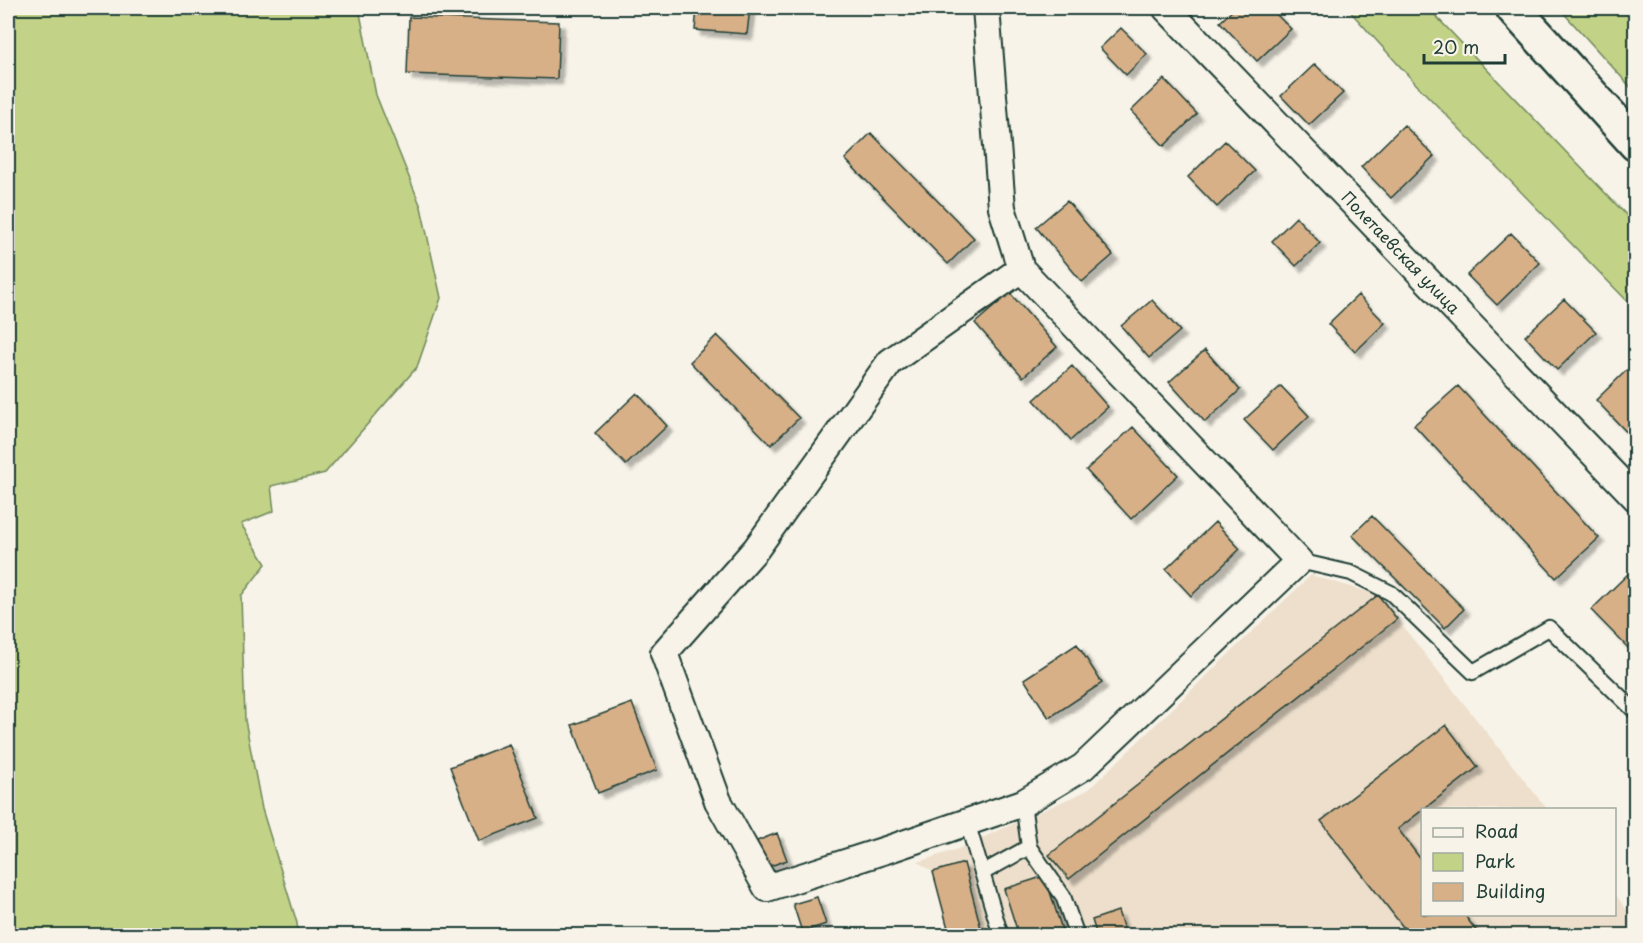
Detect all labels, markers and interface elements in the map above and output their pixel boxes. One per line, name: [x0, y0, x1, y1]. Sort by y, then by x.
scale bar: [1424, 27, 1505, 65]
text: 20 m: [1433, 33, 1479, 60]
street label: Полетаевская улица: [1337, 185, 1466, 319]
legend: [1421, 808, 1616, 916]
text: Road: [1475, 817, 1519, 844]
text: Park: [1475, 847, 1515, 874]
text: Building: [1475, 877, 1545, 904]

